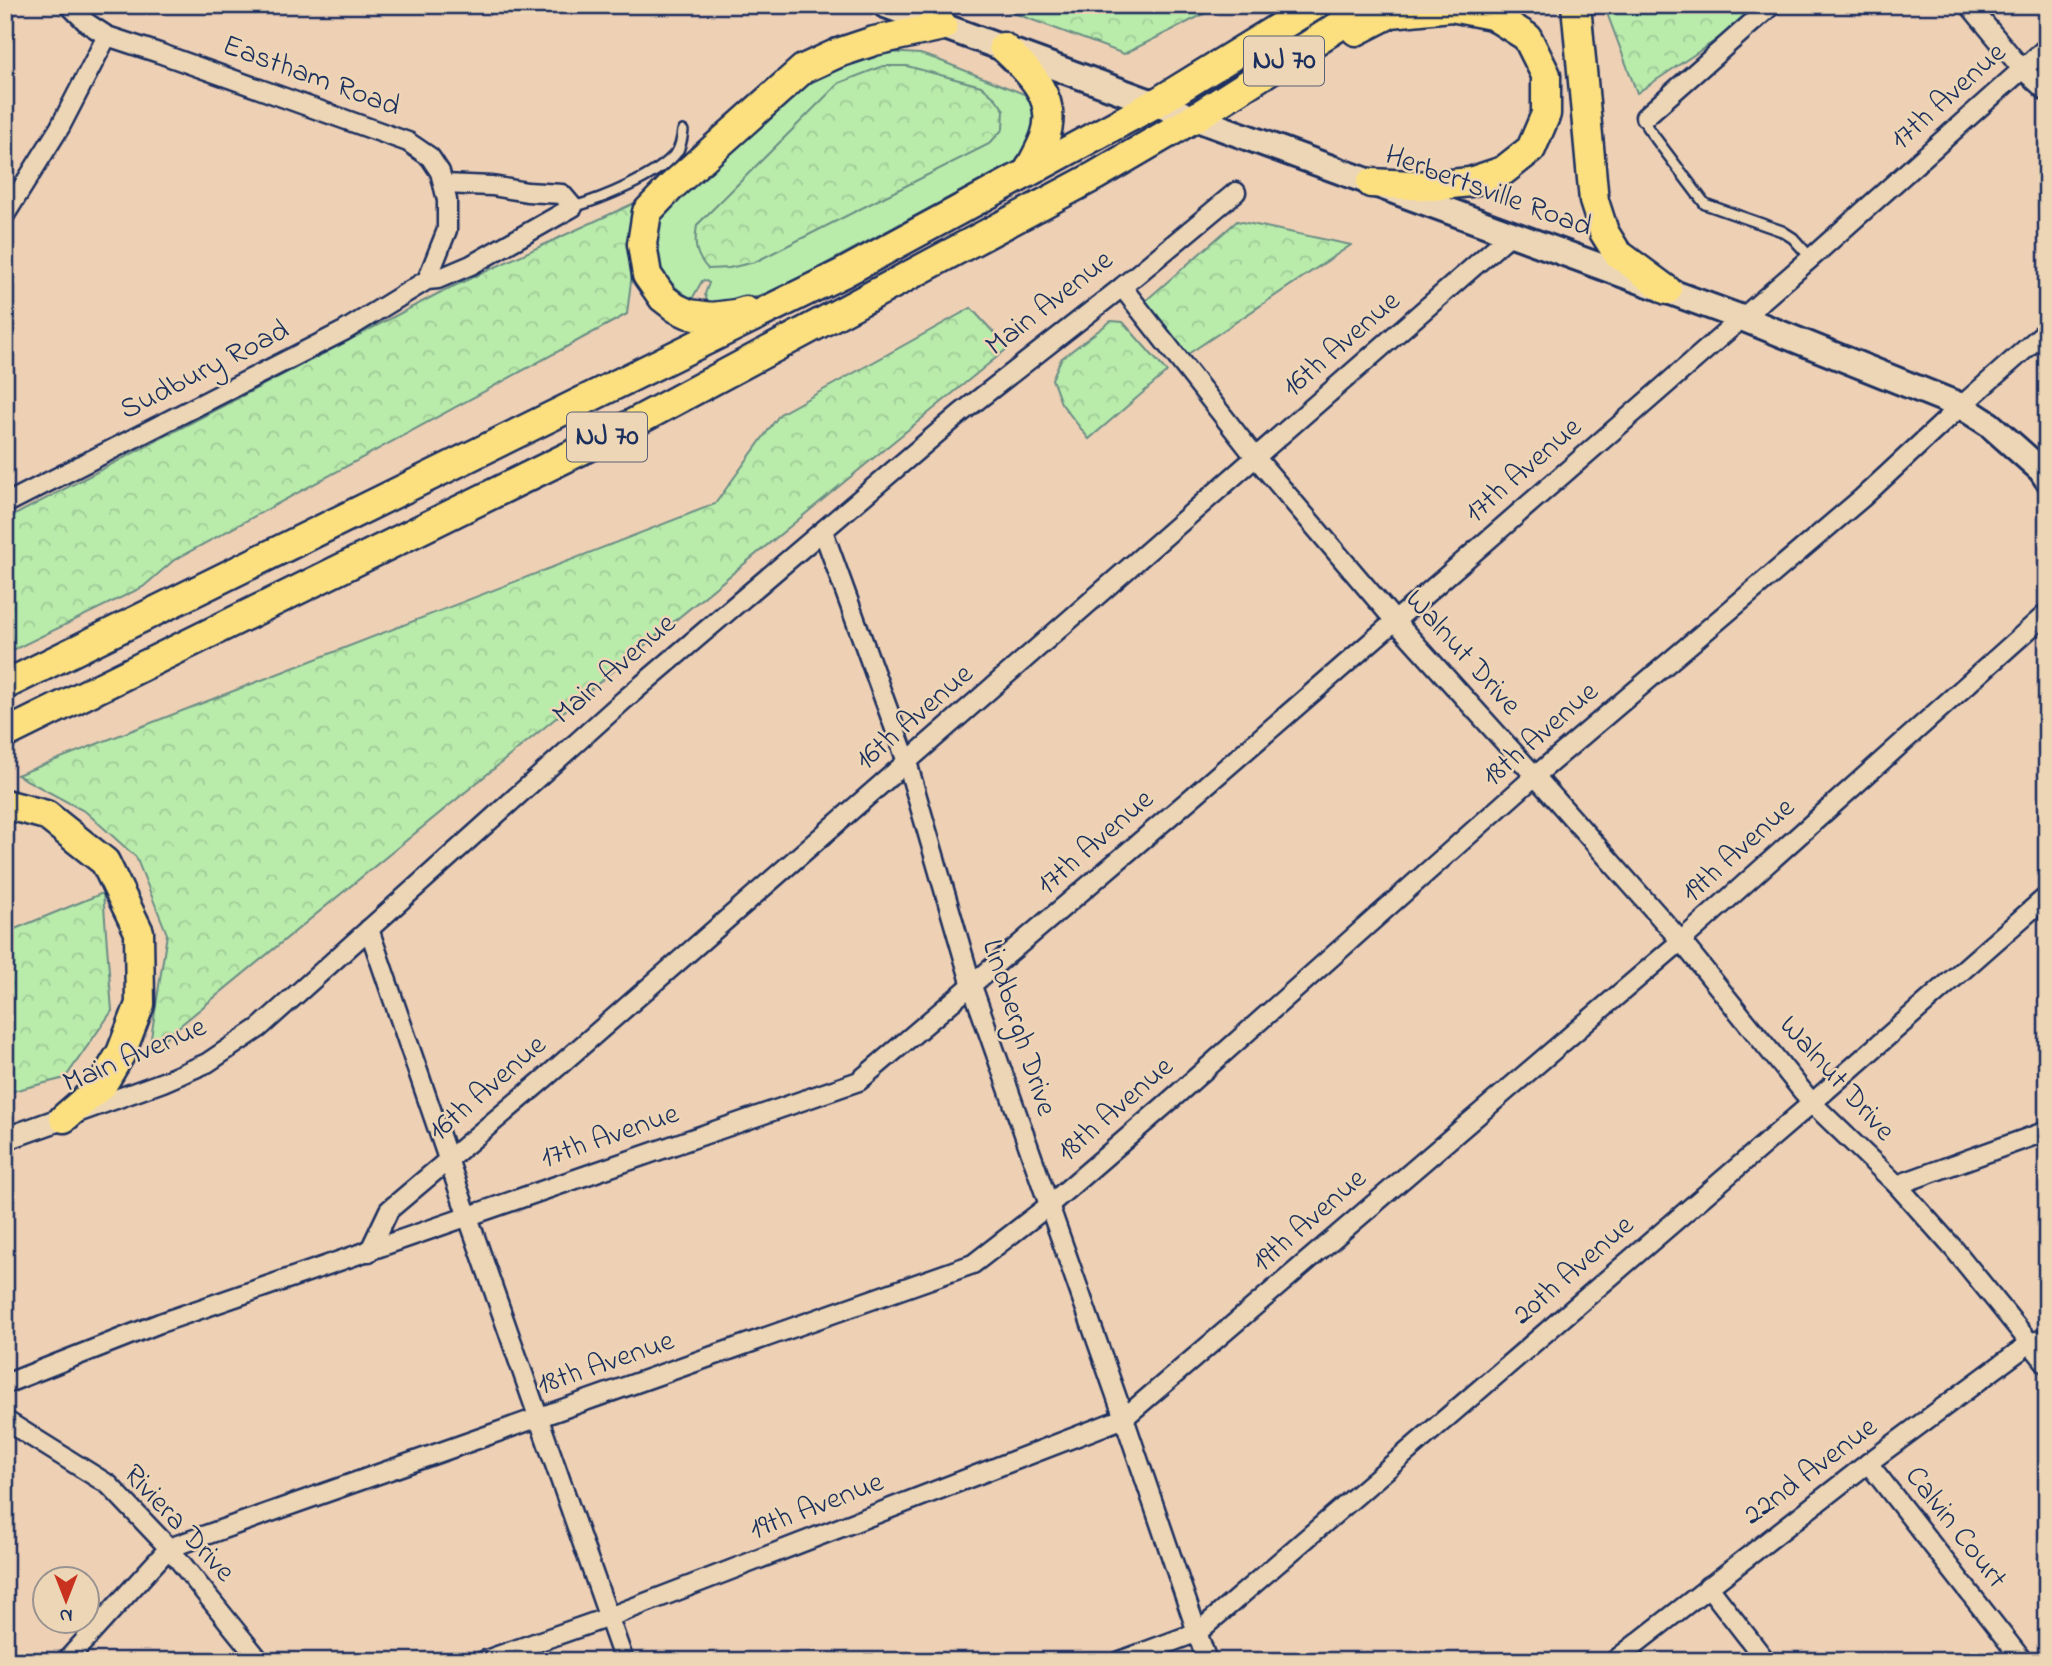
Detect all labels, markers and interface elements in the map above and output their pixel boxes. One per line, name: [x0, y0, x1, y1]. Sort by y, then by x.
street label: Eastham Road: [216, 24, 406, 130]
street label: 17th Avenue: [1881, 32, 2017, 161]
road number: NJ 70: [1244, 36, 1324, 86]
street label: Herbertsville Road: [1378, 134, 1598, 250]
street label: Main Avenue: [977, 240, 1124, 368]
street label: 16th Avenue: [1273, 281, 1411, 409]
street label: Sudbury Road: [113, 309, 297, 433]
street label: 17th Avenue: [1455, 407, 1593, 535]
road number: NJ 70: [567, 412, 647, 462]
street label: Walnut Drive: [1393, 580, 1531, 726]
street label: Main Avenue: [543, 603, 687, 736]
street label: 16th Avenue: [846, 654, 984, 782]
street label: 18th Avenue: [1473, 671, 1610, 798]
street label: 17th Avenue: [1027, 779, 1165, 907]
street label: 19th Avenue: [1672, 787, 1806, 914]
street label: Lindbergh Drive: [969, 934, 1067, 1123]
street label: Main Avenue: [57, 1006, 214, 1106]
street label: Walnut Drive: [1767, 1006, 1905, 1152]
street label: 16th Avenue: [419, 1025, 557, 1153]
street label: 18th Avenue: [1048, 1046, 1185, 1173]
street label: 17th Avenue: [535, 1093, 685, 1181]
street label: 19th Avenue: [1243, 1158, 1378, 1284]
street label: 20th Avenue: [1503, 1205, 1645, 1337]
street label: 18th Avenue: [532, 1320, 681, 1408]
street label: 22nd Avenue: [1734, 1406, 1888, 1537]
street label: Riviera Drive: [111, 1455, 245, 1594]
street label: Calvin Court: [1893, 1457, 2017, 1599]
street label: 19th Avenue: [744, 1461, 891, 1553]
north arrow: [32, 1564, 102, 1634]
text: N: [59, 1601, 72, 1628]

